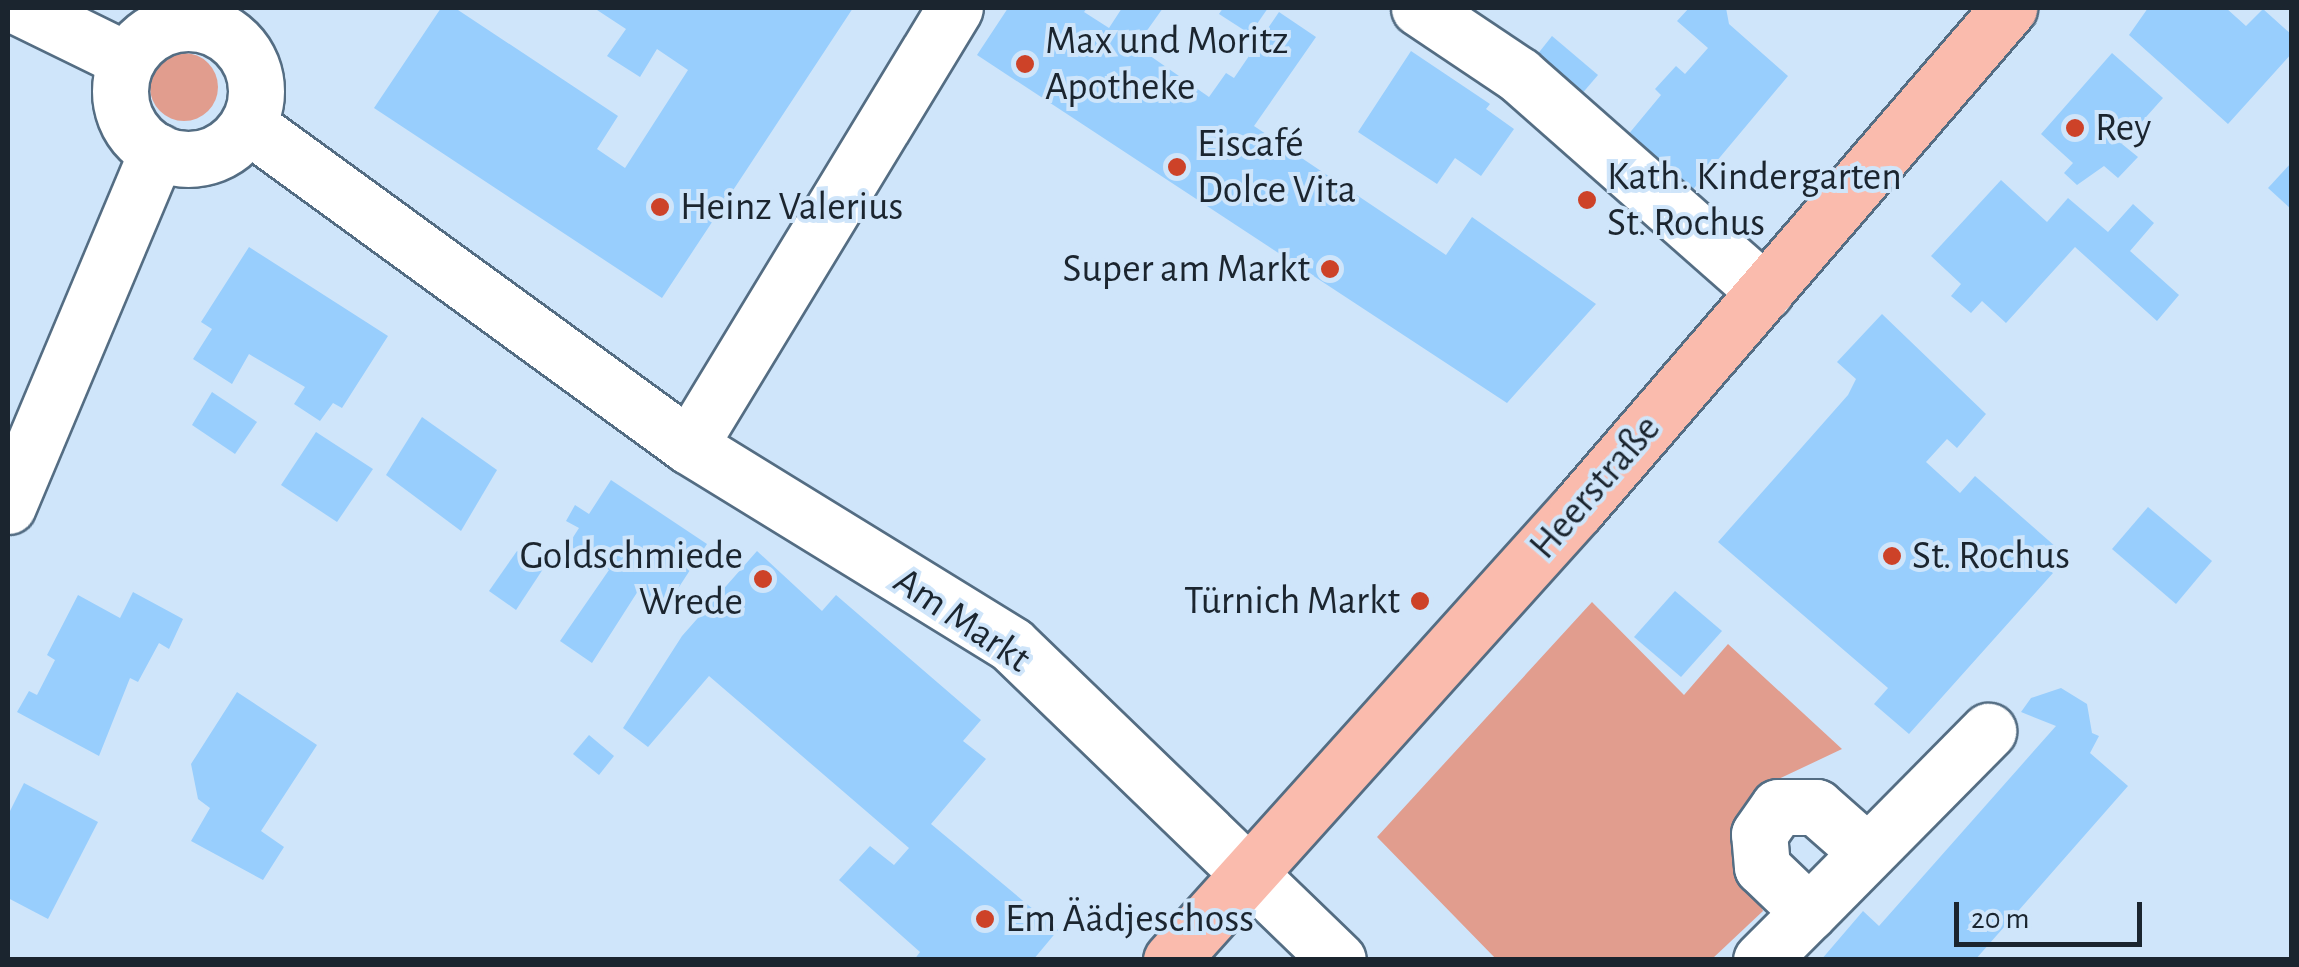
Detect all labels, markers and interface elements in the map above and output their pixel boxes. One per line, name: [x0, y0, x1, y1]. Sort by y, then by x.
place label: Max und Moritz Apotheke: [1045, 17, 1288, 111]
marker: Max und Moritz Apotheke: [1014, 53, 1036, 75]
place label: Rey: [2095, 104, 2151, 152]
marker: Rey: [2064, 117, 2086, 139]
place label: Eiscafé Dolce Vita: [1197, 120, 1356, 214]
place label: Kath. Kindergarten St. Rochus: [1607, 153, 1902, 247]
marker: Eiscafé Dolce Vita: [1166, 156, 1188, 178]
place label: Heinz Valerius: [680, 183, 903, 231]
marker: Kath. Kindergarten St. Rochus: [1576, 189, 1598, 211]
marker: Heinz Valerius: [649, 196, 671, 218]
place label: Super am Markt: [1063, 245, 1310, 293]
marker: Super am Markt: [1319, 258, 1341, 280]
street label: Heerstraße: [1519, 405, 1671, 569]
place label: Goldschmiede Wrede: [520, 532, 743, 626]
place label: St. Rochus: [1912, 532, 2070, 580]
marker: St. Rochus: [1881, 545, 1903, 567]
street label: Am Markt: [885, 557, 1039, 683]
marker: Goldschmiede Wrede: [752, 568, 774, 590]
place label: Türnich Markt: [1184, 577, 1400, 625]
marker: Türnich Markt: [1409, 590, 1431, 612]
scale bar: [1959, 882, 2146, 944]
place label: Em Äädjeschoss: [1005, 895, 1254, 943]
text: 20 m: [1971, 904, 2029, 934]
marker: Em Äädjeschoss: [974, 908, 996, 930]

